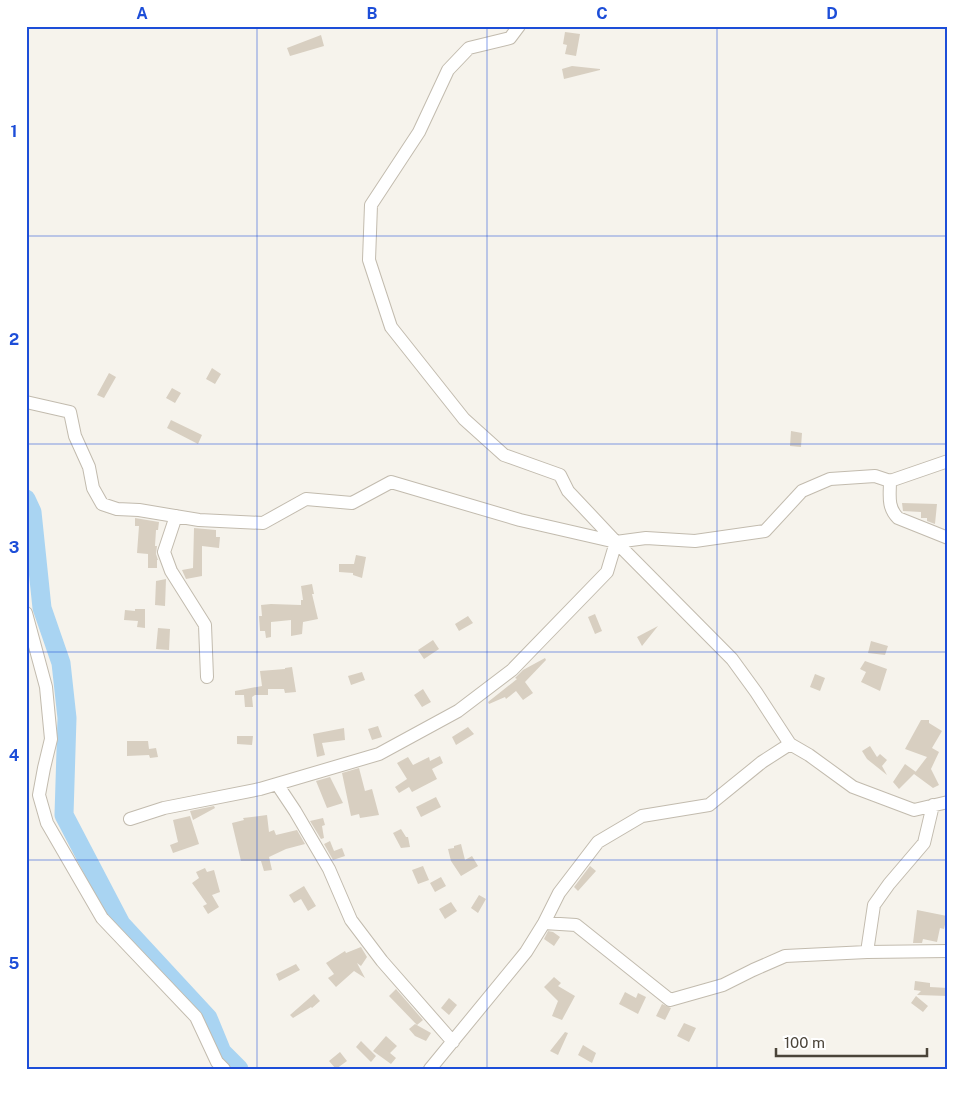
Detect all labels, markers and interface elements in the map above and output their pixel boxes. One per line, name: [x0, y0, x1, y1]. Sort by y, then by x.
text: A: [136, 4, 148, 23]
text: B: [367, 4, 378, 23]
text: C: [596, 4, 608, 23]
text: D: [826, 4, 838, 23]
text: 1: [11, 122, 17, 141]
text: 2: [9, 330, 19, 349]
text: 3: [9, 538, 19, 557]
text: 4: [9, 746, 20, 765]
text: 5: [9, 954, 20, 973]
scale bar: [776, 1025, 928, 1057]
text: 100 m: [784, 1034, 825, 1051]

